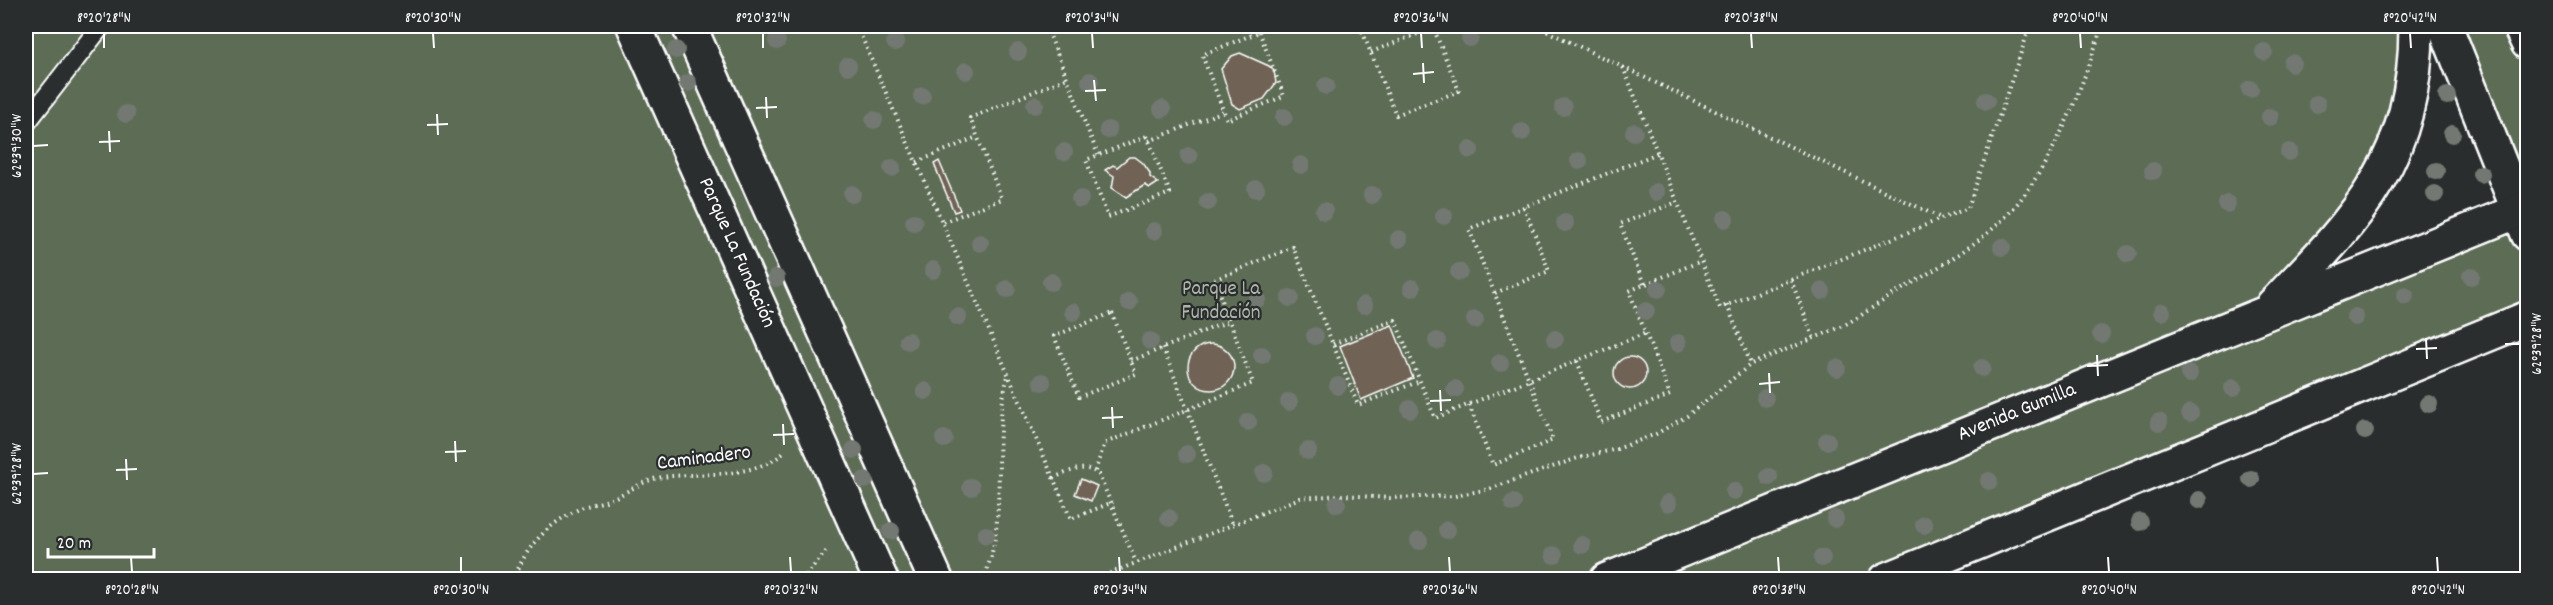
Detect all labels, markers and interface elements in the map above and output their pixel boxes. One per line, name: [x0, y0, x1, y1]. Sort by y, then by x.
text: 8°20'28"N: [77, 8, 131, 30]
text: 8°20'30"N: [405, 8, 461, 30]
text: 8°20'32"N: [736, 8, 790, 30]
text: 8°20'34"N: [1065, 8, 1119, 30]
text: 8°20'36"N: [1393, 8, 1449, 30]
text: 8°20'38"N: [1724, 8, 1778, 30]
text: 8°20'40"N: [2052, 8, 2108, 30]
text: 8°20'42"N: [2383, 8, 2437, 30]
text: 62°39'30"W: [7, 114, 29, 178]
street label: Parque La Fundación: [689, 173, 783, 333]
park label: Parque La Fundación: [1181, 275, 1261, 329]
text: 62°39'28"W: [2527, 313, 2549, 375]
street label: Avenida Gumilla: [1953, 375, 2082, 450]
street label: Caminadero: [655, 438, 753, 480]
text: 62°39'28"W: [7, 443, 29, 505]
scale bar: [48, 521, 154, 559]
text: 20 m: [57, 532, 91, 557]
text: 8°20'28"N: [105, 580, 159, 602]
text: 8°20'30"N: [433, 580, 489, 602]
text: 8°20'32"N: [764, 580, 818, 602]
text: 8°20'34"N: [1093, 580, 1147, 602]
text: 8°20'36"N: [1422, 580, 1478, 602]
text: 8°20'38"N: [1752, 580, 1806, 602]
text: 8°20'40"N: [2081, 580, 2137, 602]
text: 8°20'42"N: [2411, 580, 2465, 602]

